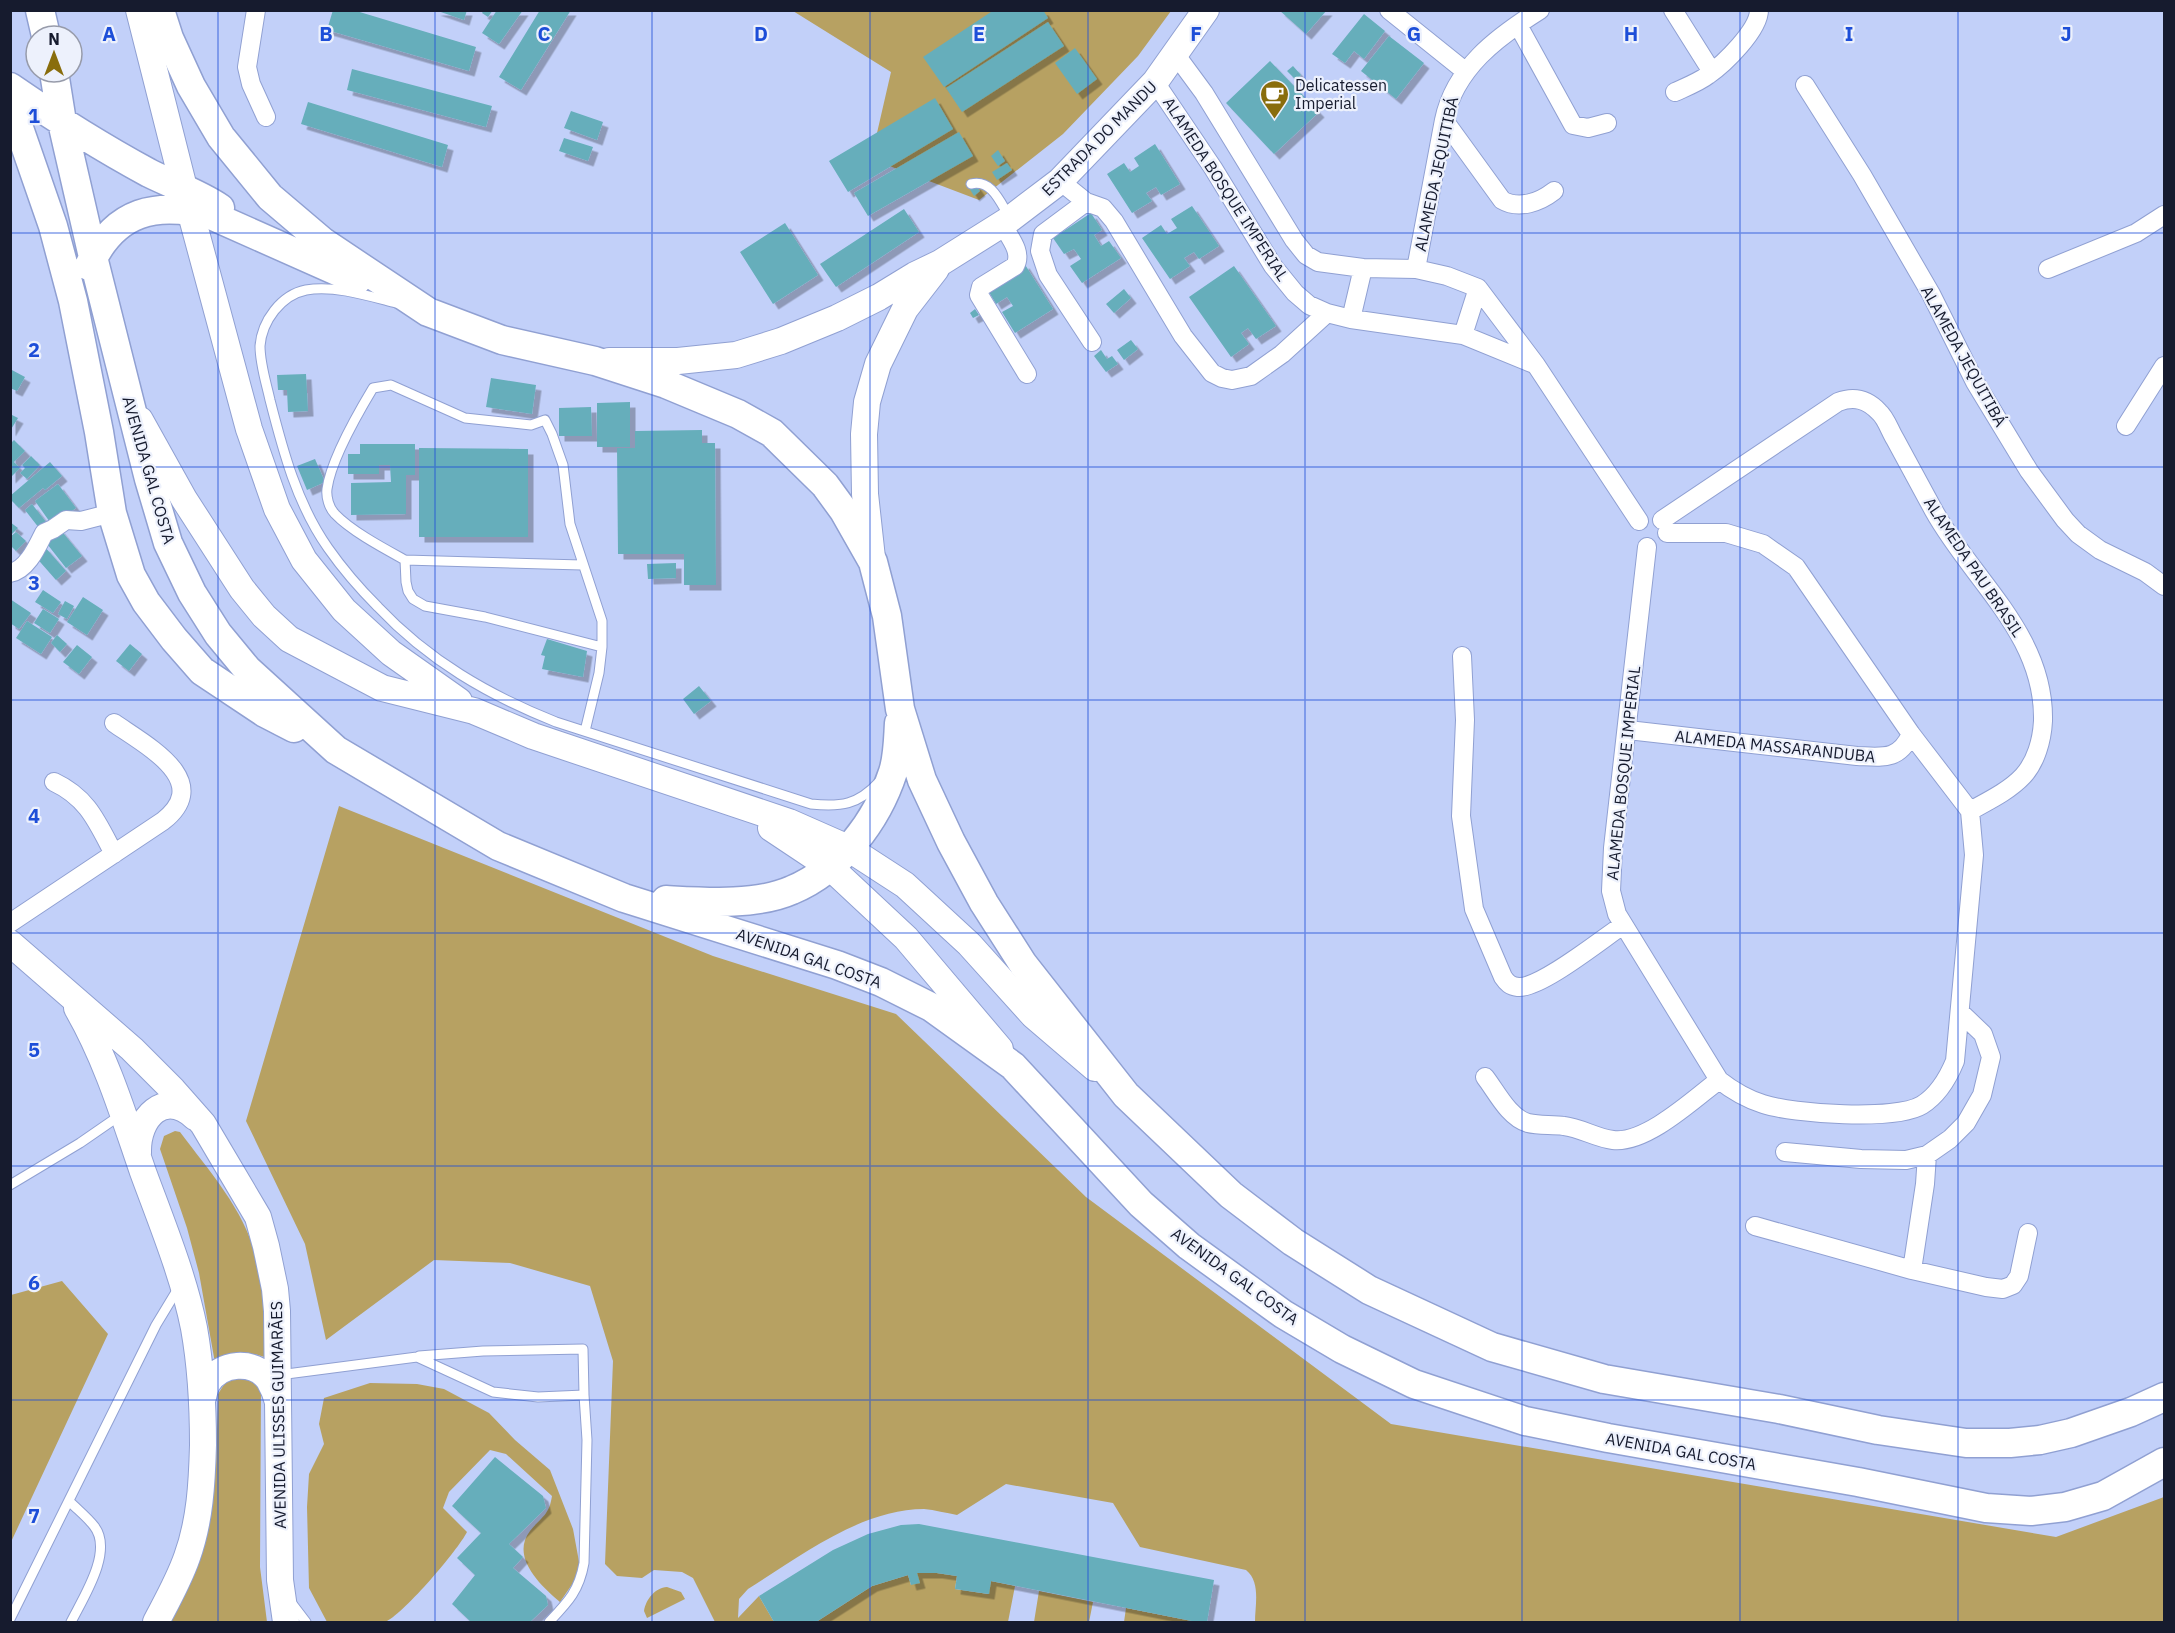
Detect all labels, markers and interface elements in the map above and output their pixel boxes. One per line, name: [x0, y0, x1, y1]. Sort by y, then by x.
text: A: [102, 20, 116, 47]
text: B: [319, 20, 333, 47]
text: C: [537, 20, 551, 47]
text: D: [754, 20, 768, 47]
text: E: [973, 20, 985, 47]
text: F: [1190, 20, 1202, 47]
text: G: [1407, 20, 1421, 47]
text: H: [1624, 20, 1638, 47]
text: I: [1845, 20, 1853, 47]
text: J: [2060, 20, 2072, 47]
north arrow: [24, 24, 84, 84]
text: N: [48, 29, 60, 49]
place label: Delicatessen Imperial: [1295, 75, 1387, 113]
street label: ESTRADA DO MANDU: [1037, 76, 1161, 200]
cafe icon: Delicatessen Imperial: [1258, 78, 1290, 120]
street label: ALAMEDA BOSQUE IMPERIAL: [1159, 93, 1293, 285]
street label: ALAMEDA JEQUITIBÁ: [1409, 95, 1462, 253]
text: 1: [28, 102, 40, 129]
street label: ALAMEDA JEQUITIBÁ: [1917, 282, 2012, 430]
text: 2: [28, 336, 40, 363]
street label: AVENIDA GAL COSTA: [118, 394, 180, 546]
street label: ALAMEDA PAU BRASIL: [1920, 493, 2028, 641]
text: 3: [28, 569, 40, 596]
street label: ALAMEDA BOSQUE IMPERIAL: [1602, 665, 1644, 881]
street label: ALAMEDA MASSARANDUBA: [1674, 726, 1876, 766]
text: 4: [28, 802, 40, 829]
street label: AVENIDA GAL COSTA: [734, 924, 884, 992]
text: 5: [28, 1036, 40, 1063]
street label: AVENIDA GAL COSTA: [1167, 1223, 1303, 1329]
text: 6: [28, 1269, 40, 1296]
street label: AVENIDA ULISSES GUIMARÃES: [266, 1301, 290, 1529]
street label: AVENIDA GAL COSTA: [1604, 1428, 1758, 1474]
text: 7: [28, 1502, 40, 1529]

